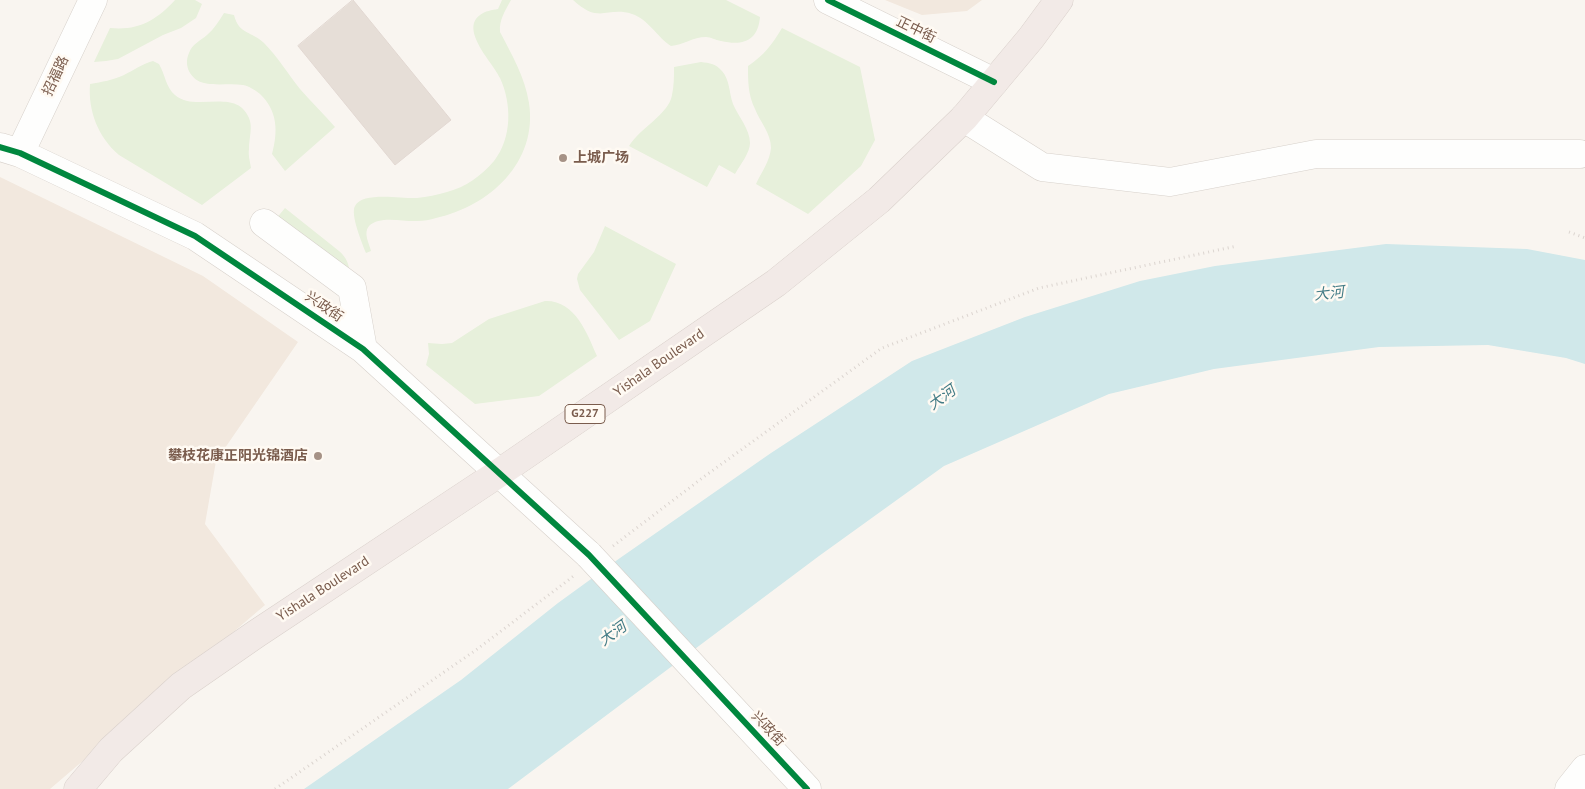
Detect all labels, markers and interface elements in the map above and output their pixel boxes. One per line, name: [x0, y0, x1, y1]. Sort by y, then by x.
street label: 正中街: [893, 13, 939, 47]
street label: 招福路: [40, 53, 72, 99]
place label: 上城广场: [573, 150, 629, 166]
marker: 上城广场: [557, 152, 569, 164]
water label: 大河: [1313, 283, 1345, 305]
street label: 兴政街: [302, 288, 346, 326]
street label: Yishala Boulevard: [610, 325, 708, 401]
water label: 大河: [925, 382, 959, 414]
road number: G227: [565, 404, 605, 424]
place label: 攀枝花康正阳光锦酒店: [168, 448, 308, 464]
marker: 攀枝花康正阳光锦酒店: [312, 450, 324, 462]
street label: Yishala Boulevard: [274, 553, 372, 625]
water label: 大河: [596, 618, 630, 650]
street label: 兴政街: [748, 708, 788, 750]

